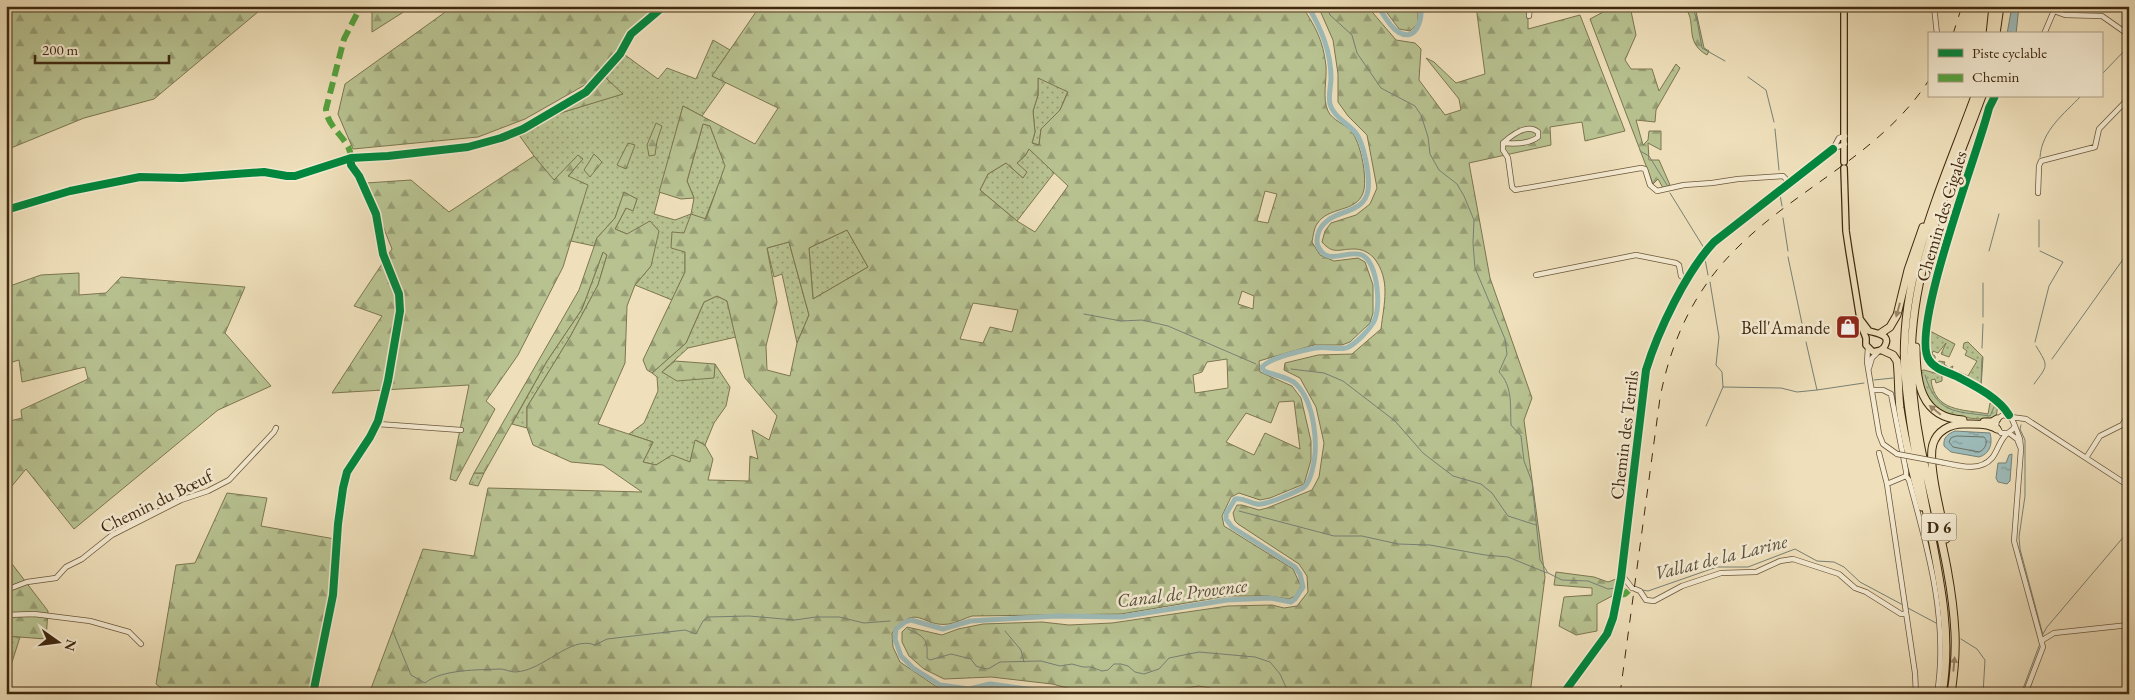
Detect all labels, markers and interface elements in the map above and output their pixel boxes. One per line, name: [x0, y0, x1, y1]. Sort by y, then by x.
scale bar: [35, 32, 169, 64]
legend: [1928, 32, 2102, 98]
text: 200 m: [42, 40, 79, 59]
text: Piste cyclable: [1972, 43, 2047, 62]
text: Chemin: [1972, 67, 2020, 86]
street label: Chemin des Cigales: [1910, 148, 1972, 284]
one-way arrow: [1894, 302, 1902, 317]
shop icon: Bell'Amande: [1835, 314, 1861, 340]
place label: Bell'Amande: [1741, 316, 1830, 339]
street label: Chemin des Terrils: [1605, 369, 1643, 501]
one-way arrow: [1929, 404, 1942, 415]
street label: Chemin du Bœuf: [96, 463, 218, 538]
road number: D 6: [1922, 514, 1956, 540]
water label: Vallat de la Larine: [1652, 528, 1791, 586]
water label: Canal de Provence: [1116, 573, 1249, 613]
north arrow: [32, 618, 82, 668]
text: N: [60, 637, 81, 653]
one-way arrow: [1951, 656, 1959, 672]

